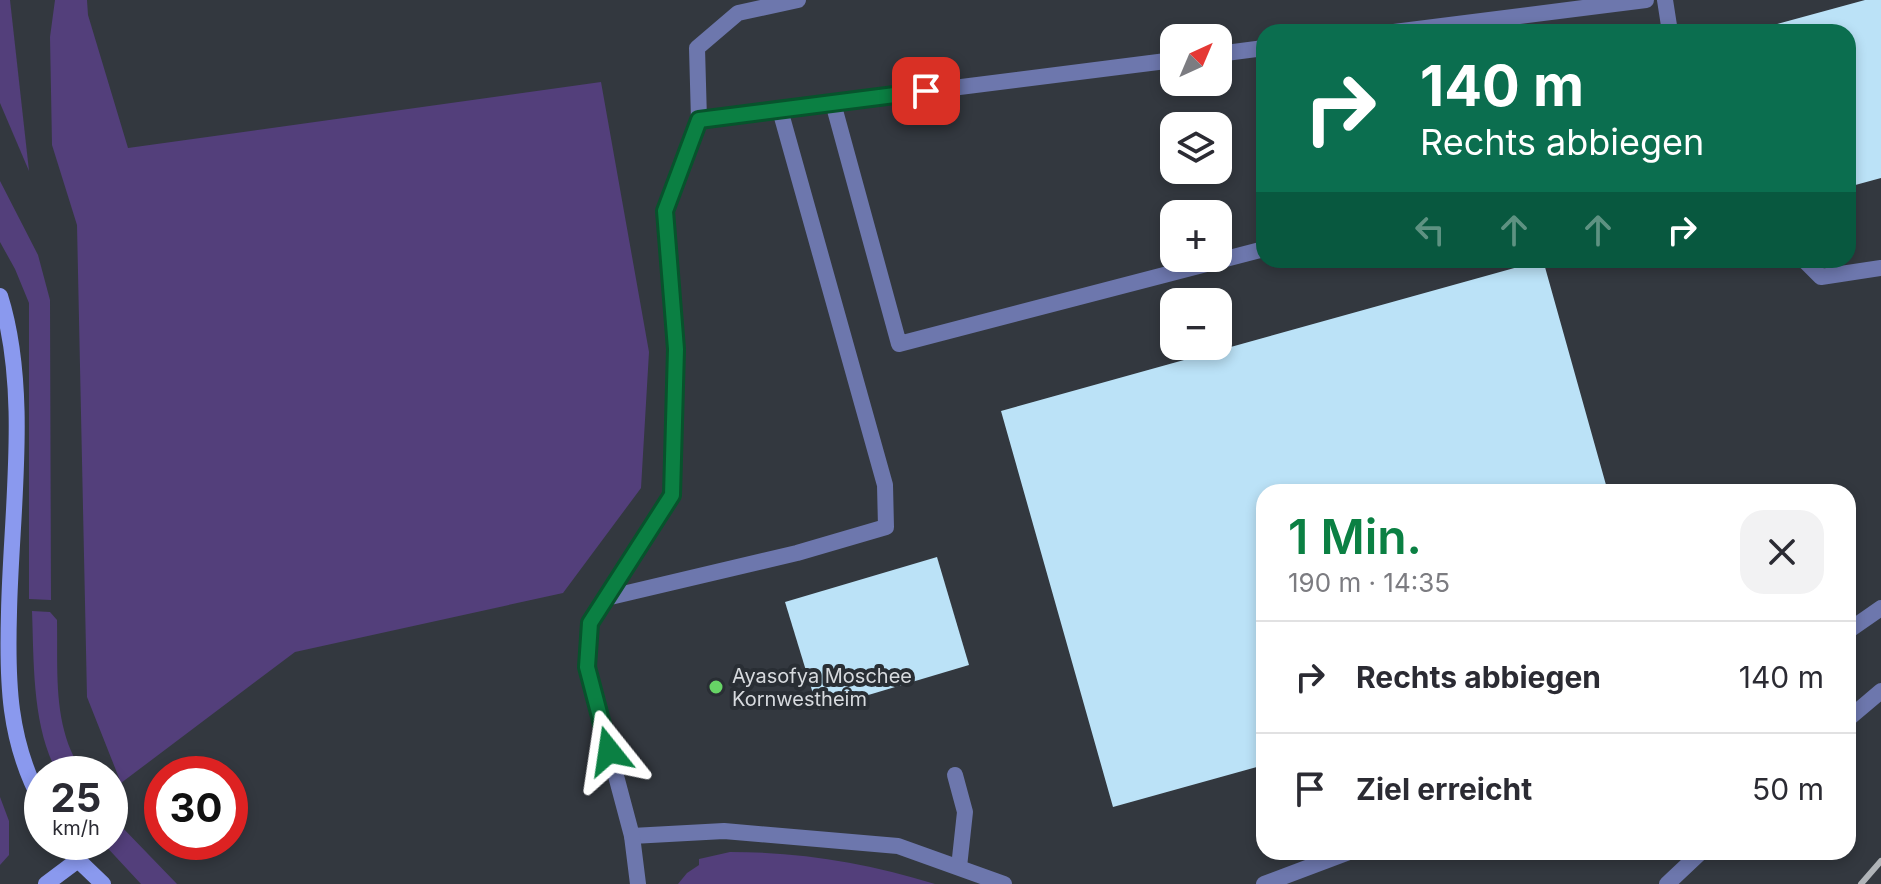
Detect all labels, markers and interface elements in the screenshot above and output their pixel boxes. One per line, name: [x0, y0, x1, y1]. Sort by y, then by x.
north arrow: [1160, 24, 1232, 96]
map controls: [1160, 24, 1232, 360]
text: 140 m: [1420, 52, 1584, 120]
icon: right: [1288, 56, 1392, 160]
pin: [892, 57, 960, 125]
icon: arrive: [904, 69, 948, 113]
button: layers: [1160, 112, 1232, 184]
text: Rechts abbiegen: [1420, 120, 1704, 164]
button: +: [1160, 200, 1232, 272]
icon: left: [1408, 208, 1452, 252]
icon: ahead: [1492, 208, 1536, 252]
icon: ahead: [1576, 208, 1620, 252]
icon: right: [1660, 208, 1704, 252]
button: −: [1160, 288, 1232, 360]
text: 1 Min.: [1288, 507, 1422, 566]
button: close: [1740, 510, 1824, 594]
text: 190 m · 14:35: [1288, 567, 1450, 598]
icon: right: [1288, 655, 1332, 699]
text: Rechts abbiegen: [1356, 659, 1601, 695]
text: 140 m: [1739, 659, 1824, 695]
place label: Ayasofya Moschee Kornwestheim: [732, 664, 912, 711]
marker: Ayasofya Moschee Kornwestheim: [707, 678, 725, 696]
position arrow: [567, 709, 651, 793]
speed limit sign: 30: [144, 756, 248, 860]
icon: arrive: [1288, 767, 1332, 811]
text: Ziel erreicht: [1356, 771, 1532, 807]
text: 50 m: [1752, 771, 1824, 807]
text: 25: [51, 773, 101, 822]
text: km/h: [52, 816, 100, 840]

